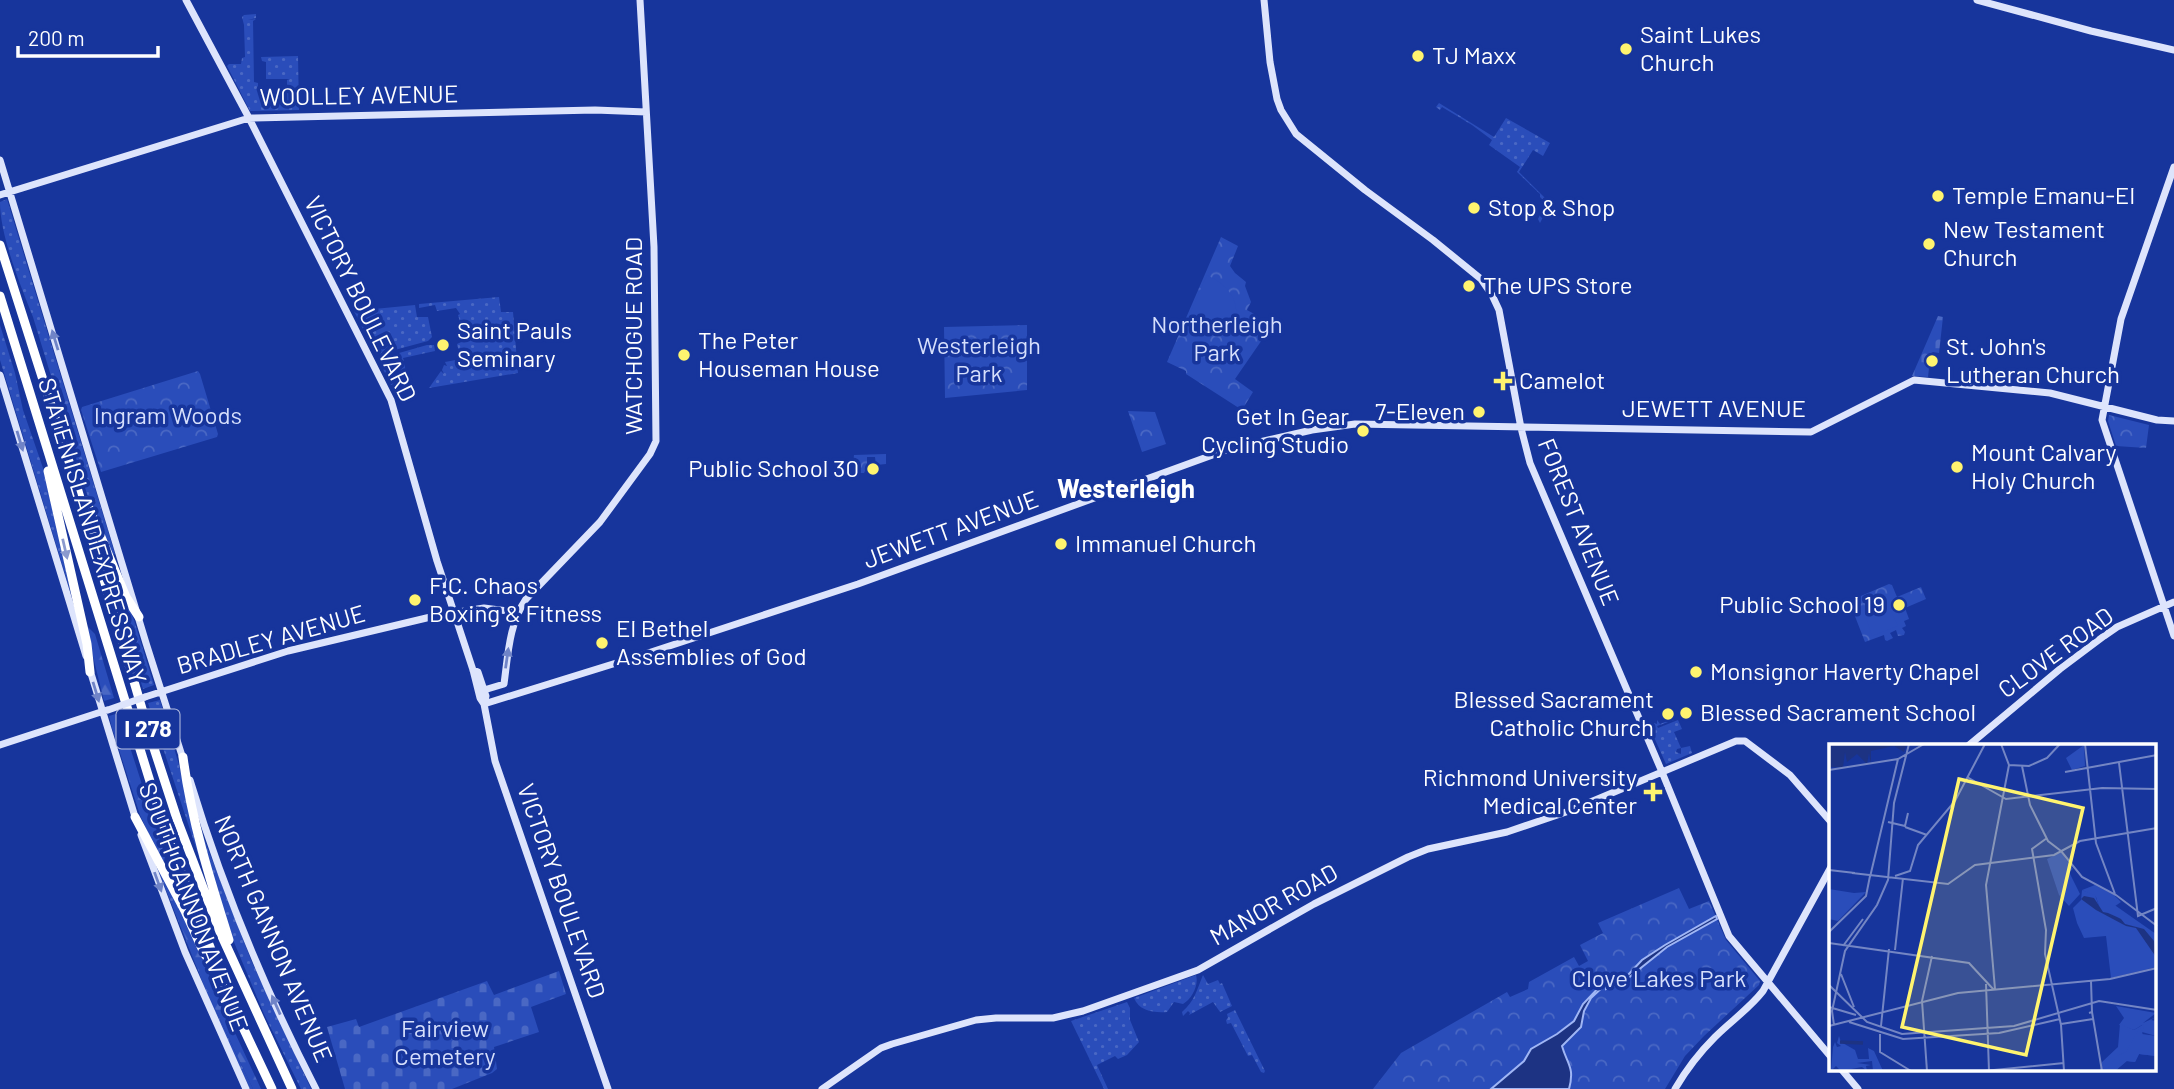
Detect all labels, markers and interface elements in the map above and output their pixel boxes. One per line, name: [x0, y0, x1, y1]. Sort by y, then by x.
scale bar: [18, 14, 158, 58]
place label: Saint Lukes Church: [1640, 19, 1761, 76]
text: 200 m: [28, 25, 85, 50]
place label: TJ Maxx: [1432, 40, 1516, 69]
marker: Saint Lukes Church: [1618, 41, 1634, 57]
marker: TJ Maxx: [1410, 48, 1426, 64]
street label: WOOLLEY AVENUE: [259, 78, 459, 111]
place label: Temple Emanu-El: [1952, 180, 2135, 209]
marker: Temple Emanu-El: [1930, 188, 1946, 204]
street label: VICTORY BOULEVARD: [299, 191, 424, 406]
place label: Stop & Shop: [1488, 192, 1615, 221]
marker: Stop & Shop: [1466, 200, 1482, 216]
place label: New Testament Church: [1943, 214, 2105, 271]
marker: New Testament Church: [1921, 236, 1937, 252]
street label: WATCHOGUE ROAD: [618, 237, 647, 435]
place label: The UPS Store: [1483, 270, 1632, 299]
marker: The UPS Store: [1461, 278, 1477, 294]
park label: Northerleigh Park: [1151, 309, 1283, 366]
place label: Saint Pauls Seminary: [457, 315, 572, 372]
place label: The Peter Houseman House: [698, 325, 880, 382]
one-way arrow: [49, 330, 60, 351]
park label: Westerleigh Park: [917, 330, 1041, 387]
place label: St. John's Lutheran Church: [1946, 331, 2120, 388]
marker: Saint Pauls Seminary: [435, 337, 451, 353]
marker: The Peter Houseman House: [676, 347, 692, 363]
marker: St. John's Lutheran Church: [1924, 353, 1940, 369]
place label: Camelot: [1519, 365, 1605, 394]
marker: Camelot: [1493, 371, 1513, 391]
street label: STATEN ISLAND EXPRESSWAY: [33, 374, 154, 687]
street label: JEWETT AVENUE: [1622, 393, 1806, 422]
place label: 7-Eleven: [1375, 396, 1465, 425]
park label: Ingram Woods: [94, 400, 242, 429]
place label: Get In Gear Cycling Studio: [1201, 401, 1349, 458]
marker: 7-Eleven: [1471, 404, 1487, 420]
marker: Get In Gear Cycling Studio: [1355, 423, 1371, 439]
one-way arrow: [15, 430, 25, 451]
street label: FOREST AVENUE: [1533, 434, 1626, 609]
place label: Mount Calvary Holy Church: [1971, 437, 2117, 494]
place label: Public School 30: [688, 453, 859, 482]
marker: Mount Calvary Holy Church: [1949, 459, 1965, 475]
marker: Public School 30: [865, 461, 881, 477]
district label: Westerleigh: [1057, 472, 1195, 503]
street label: JEWETT AVENUE: [859, 483, 1042, 574]
place label: Immanuel Church: [1075, 528, 1257, 557]
marker: Immanuel Church: [1053, 536, 1069, 552]
one-way arrow: [60, 538, 71, 560]
place label: F.C. Chaos Boxing & Fitness: [429, 570, 602, 627]
place label: Public School 19: [1719, 589, 1885, 618]
marker: F.C. Chaos Boxing & Fitness: [407, 592, 423, 608]
marker: Public School 19: [1891, 597, 1907, 613]
street label: BRADLEY AVENUE: [173, 598, 368, 679]
street label: CLOVE ROAD: [1992, 600, 2118, 703]
place label: El Bethel Assemblies of God: [616, 613, 807, 670]
marker: El Bethel Assemblies of God: [594, 635, 610, 651]
one-way arrow: [502, 647, 513, 669]
place label: Monsignor Haverty Chapel: [1710, 656, 1980, 685]
marker: Monsignor Haverty Chapel: [1688, 664, 1704, 680]
one-way arrow: [92, 682, 102, 703]
place label: Blessed Sacrament Catholic Church: [1454, 684, 1654, 741]
place label: Blessed Sacrament School: [1700, 697, 1976, 726]
marker: Blessed Sacrament School: [1678, 705, 1694, 721]
marker: Blessed Sacrament Catholic Church: [1660, 706, 1676, 722]
road number: I 278: [116, 709, 180, 748]
inset map: [1829, 744, 2156, 1072]
place label: Richmond University Medical Center: [1423, 762, 1637, 819]
street label: SOUTH GANNON AVENUE: [134, 778, 255, 1035]
street label: VICTORY BOULEVARD: [512, 779, 613, 1002]
marker: Richmond University Medical Center: [1643, 782, 1663, 802]
street label: NORTH GANNON AVENUE: [209, 811, 340, 1066]
street label: MANOR ROAD: [1204, 857, 1342, 951]
one-way arrow: [152, 871, 163, 892]
park label: Clove Lakes Park: [1572, 963, 1746, 992]
one-way arrow: [270, 995, 281, 1016]
park label: Fairview Cemetery: [394, 1013, 496, 1070]

